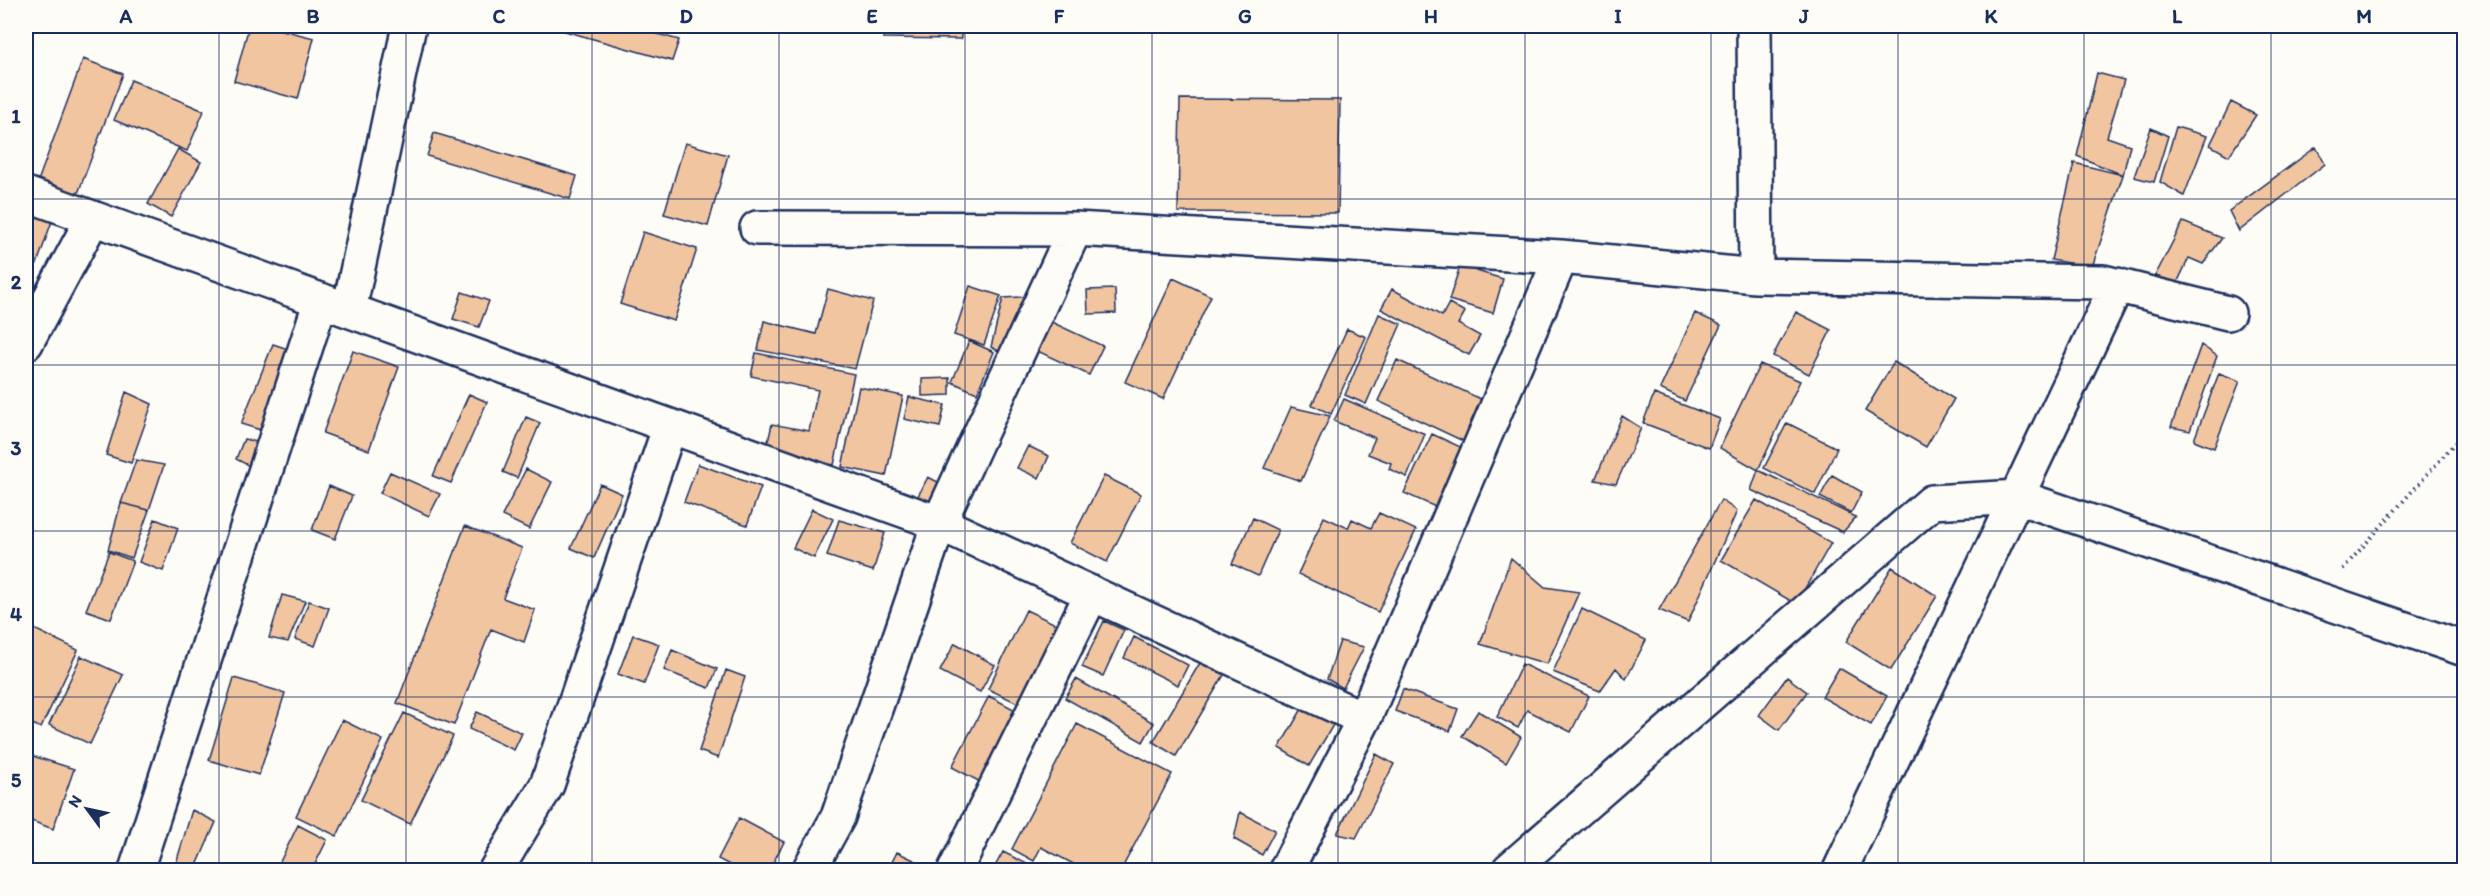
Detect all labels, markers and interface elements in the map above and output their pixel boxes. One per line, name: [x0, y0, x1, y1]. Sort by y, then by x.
text: A: [119, 4, 133, 28]
text: B: [307, 4, 320, 28]
text: C: [493, 4, 506, 28]
text: D: [679, 4, 693, 28]
text: E: [866, 4, 878, 28]
text: F: [1054, 4, 1065, 28]
text: G: [1238, 4, 1252, 28]
text: H: [1424, 4, 1438, 28]
text: I: [1614, 4, 1622, 28]
text: J: [1798, 4, 1809, 28]
text: K: [1985, 4, 1999, 28]
text: L: [2172, 4, 2183, 28]
text: M: [2356, 4, 2372, 28]
text: 1: [11, 104, 21, 128]
text: 2: [11, 270, 22, 294]
text: 3: [11, 436, 22, 460]
text: 4: [10, 602, 22, 626]
text: 5: [11, 768, 22, 792]
north arrow: [57, 779, 117, 839]
text: N: [64, 791, 86, 811]

